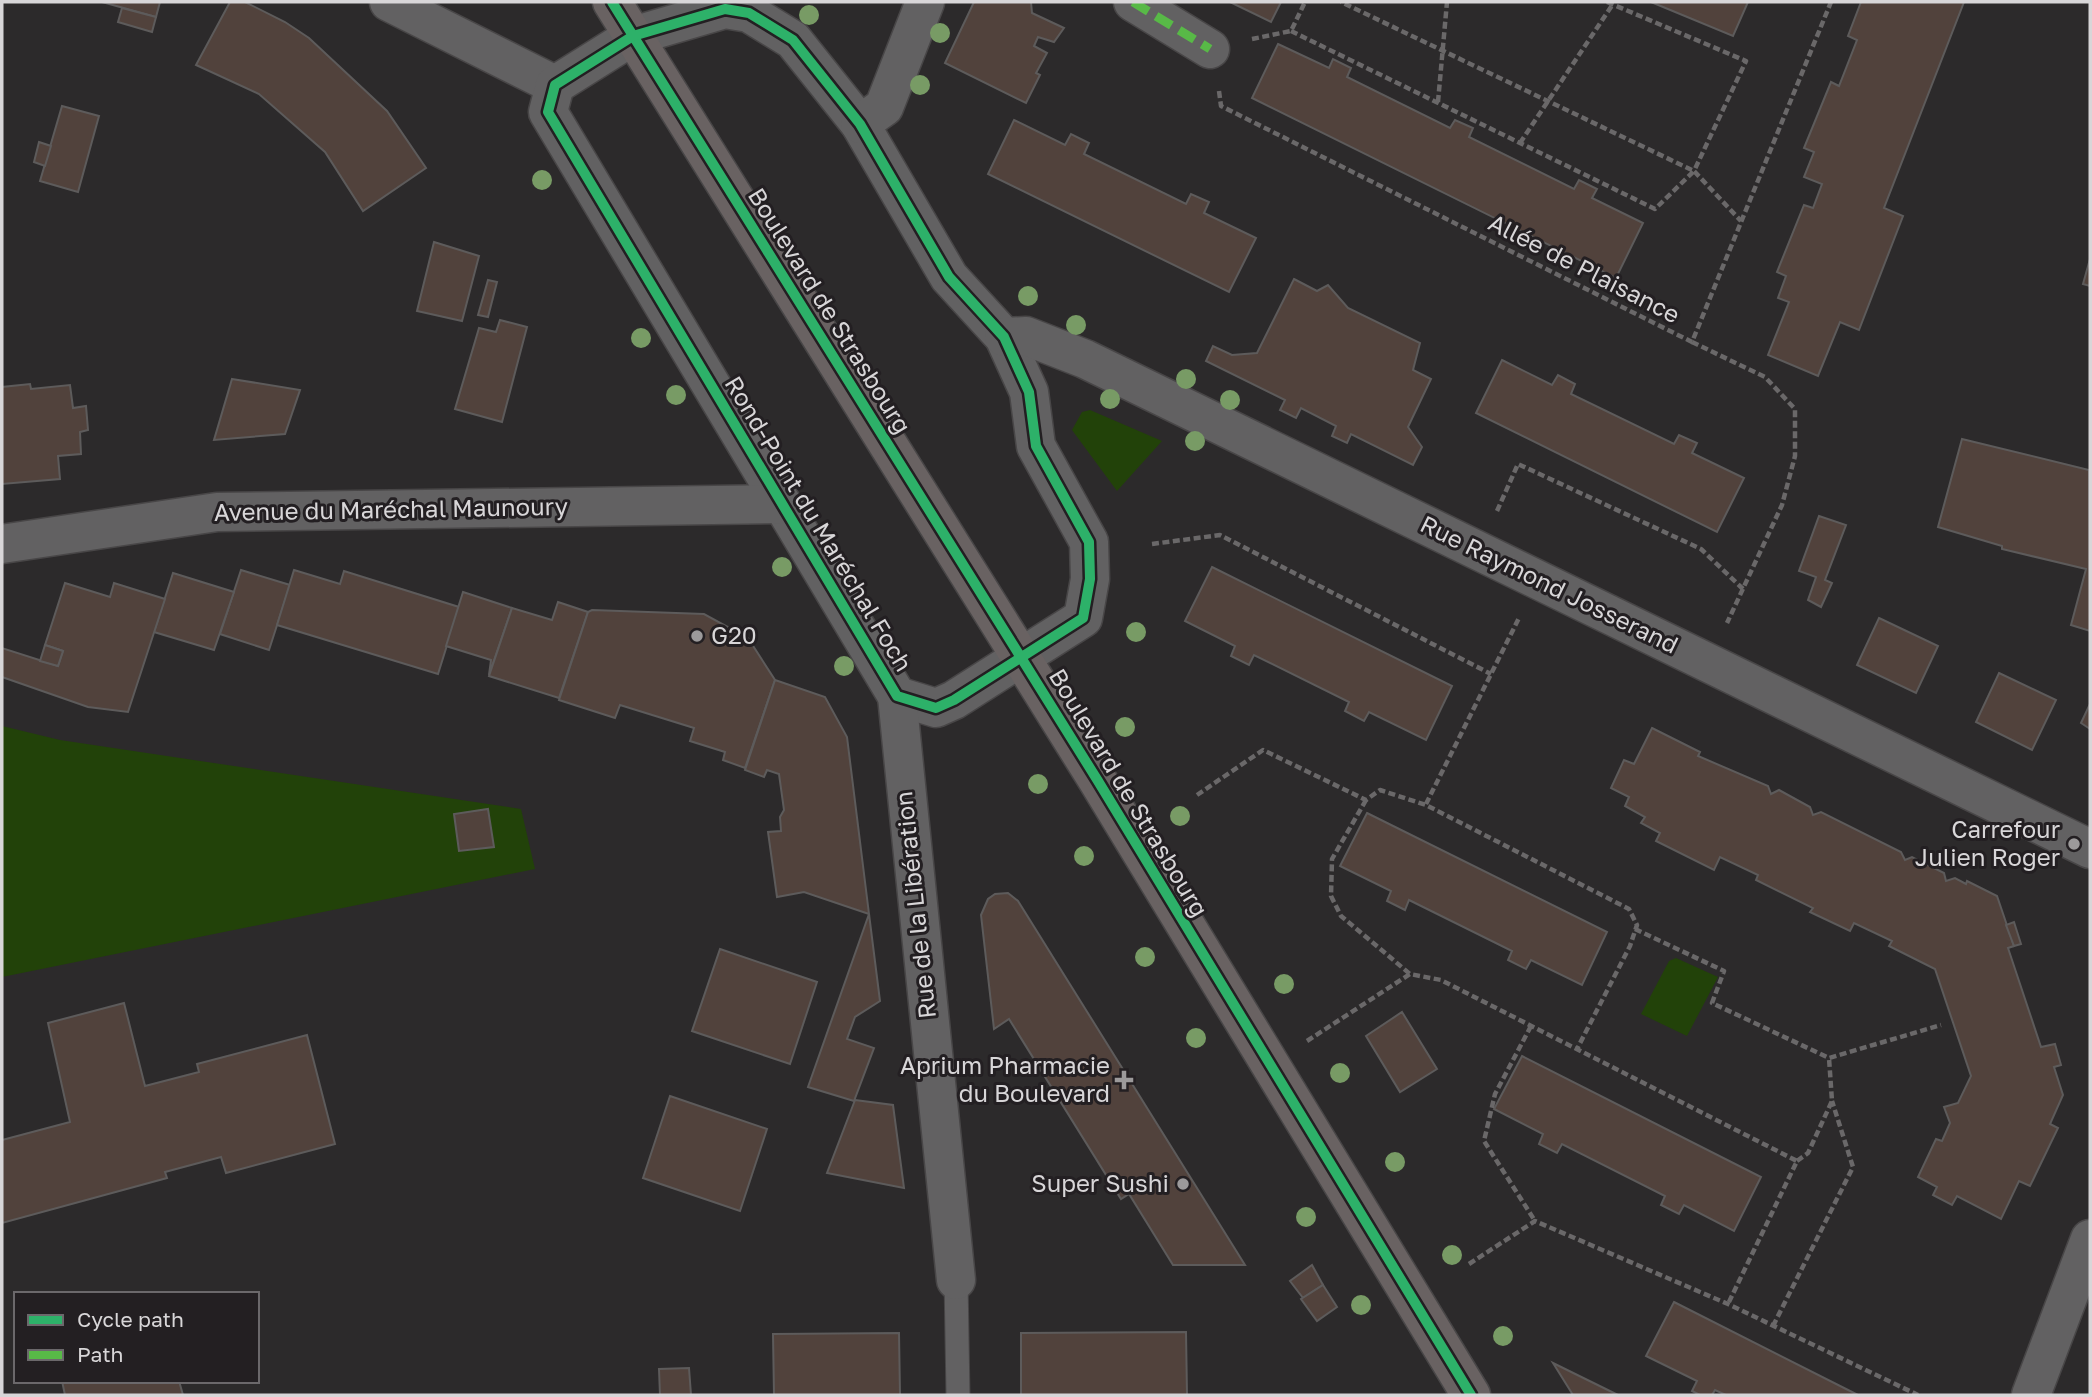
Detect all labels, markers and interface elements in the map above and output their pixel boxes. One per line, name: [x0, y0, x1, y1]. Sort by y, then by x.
street label: Boulevard de Strasbourg: [743, 182, 918, 438]
street label: Allée de Plaisance: [1484, 207, 1685, 328]
street label: Rond-Point du Maréchal Foch: [719, 370, 919, 676]
street label: Avenue du Maréchal Maunoury: [214, 491, 568, 526]
street label: Rue Raymond Josserand: [1416, 509, 1683, 659]
place label: G20: [711, 620, 757, 649]
marker: G20: [689, 628, 705, 644]
street label: Boulevard de Strasbourg: [1044, 663, 1215, 921]
street label: Rue de la Libération: [888, 790, 941, 1020]
place label: Carrefour Julien Roger: [1915, 814, 2060, 871]
marker: Carrefour Julien Roger: [2066, 836, 2082, 852]
place label: Aprium Pharmacie du Boulevard: [900, 1050, 1110, 1107]
marker: Aprium Pharmacie du Boulevard: [1116, 1072, 1132, 1088]
place label: Super Sushi: [1031, 1168, 1169, 1197]
marker: Super Sushi: [1175, 1176, 1191, 1192]
legend: [14, 1292, 259, 1383]
text: Cycle path: [77, 1306, 184, 1332]
text: Path: [77, 1341, 124, 1367]

